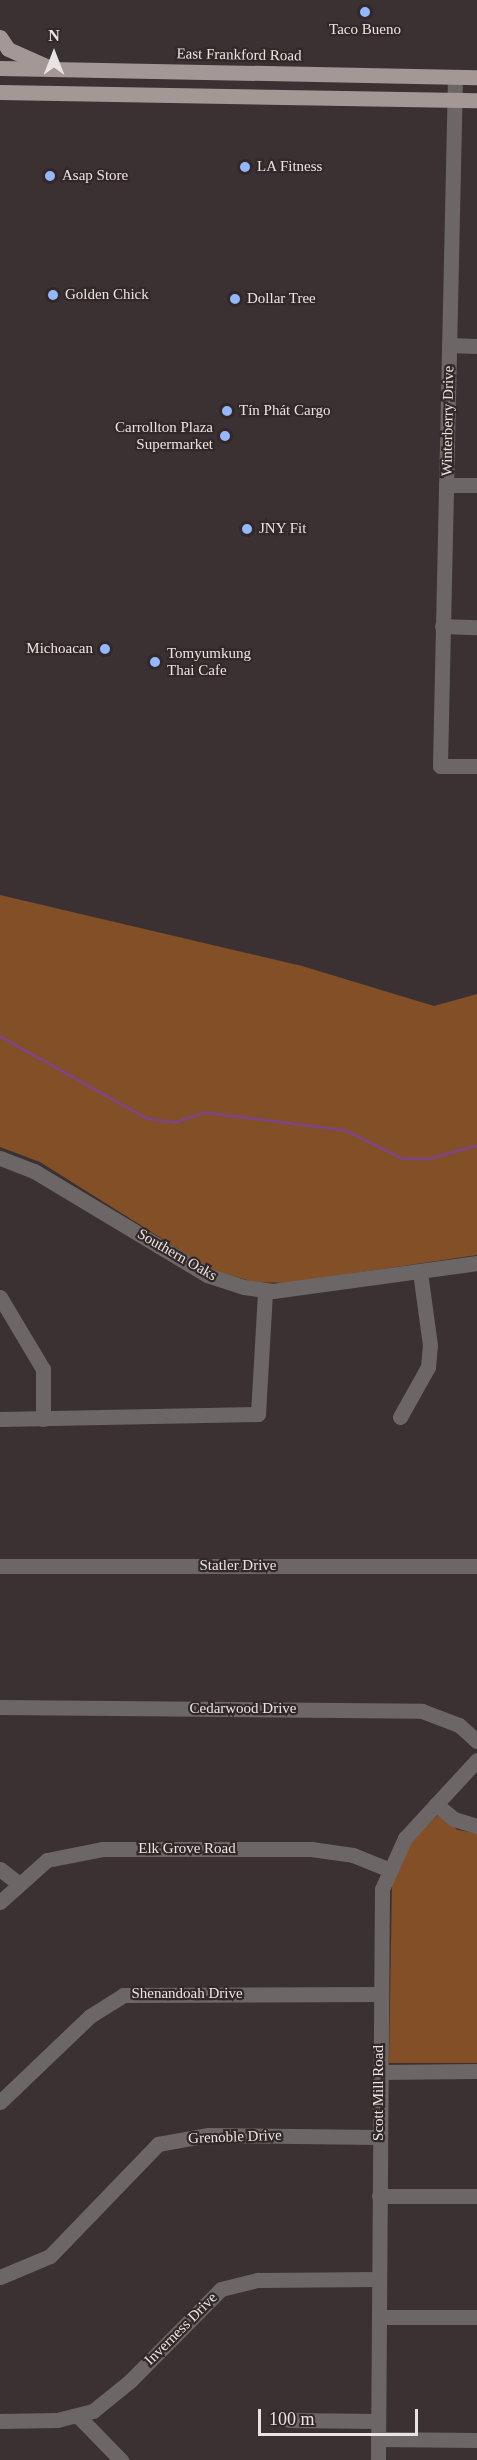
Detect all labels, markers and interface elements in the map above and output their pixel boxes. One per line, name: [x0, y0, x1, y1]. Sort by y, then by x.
marker: Taco Bueno: [358, 5, 372, 19]
place label: Taco Bueno: [329, 21, 401, 39]
north arrow: [24, 24, 84, 84]
text: N: [48, 27, 60, 44]
street label: East Frankford Road: [176, 45, 302, 65]
place label: LA Fitness: [257, 158, 323, 176]
marker: LA Fitness: [238, 160, 252, 174]
place label: Asap Store: [62, 167, 128, 185]
marker: Asap Store: [43, 169, 57, 183]
place label: Golden Chick: [65, 286, 149, 304]
marker: Golden Chick: [46, 288, 60, 302]
place label: Dollar Tree: [247, 290, 316, 308]
marker: Dollar Tree: [228, 292, 242, 306]
street label: Winterberry Drive: [438, 366, 458, 476]
place label: Tín Phát Cargo: [239, 402, 330, 420]
marker: Tín Phát Cargo: [220, 404, 234, 418]
place label: Carrollton Plaza Supermarket: [115, 418, 213, 453]
marker: Carrollton Plaza Supermarket: [218, 429, 232, 443]
place label: JNY Fit: [259, 520, 307, 538]
marker: JNY Fit: [240, 522, 254, 536]
place label: Michoacan: [26, 640, 93, 658]
marker: Michoacan: [98, 642, 112, 656]
place label: Tomyumkung Thai Cafe: [167, 644, 251, 679]
marker: Tomyumkung Thai Cafe: [148, 655, 162, 669]
street label: Southern Oaks: [134, 1225, 220, 1285]
street label: Statler Drive: [199, 1557, 277, 1575]
street label: Cedarwood Drive: [189, 1700, 297, 1718]
street label: Elk Grove Road: [138, 1840, 236, 1858]
street label: Shenandoah Drive: [131, 1985, 243, 2003]
street label: Scott Mill Road: [370, 2045, 388, 2141]
street label: Grenoble Drive: [188, 2126, 282, 2148]
street label: Inverness Drive: [141, 2289, 221, 2369]
scale bar: [261, 2397, 422, 2435]
text: 100 m: [269, 2409, 315, 2429]

